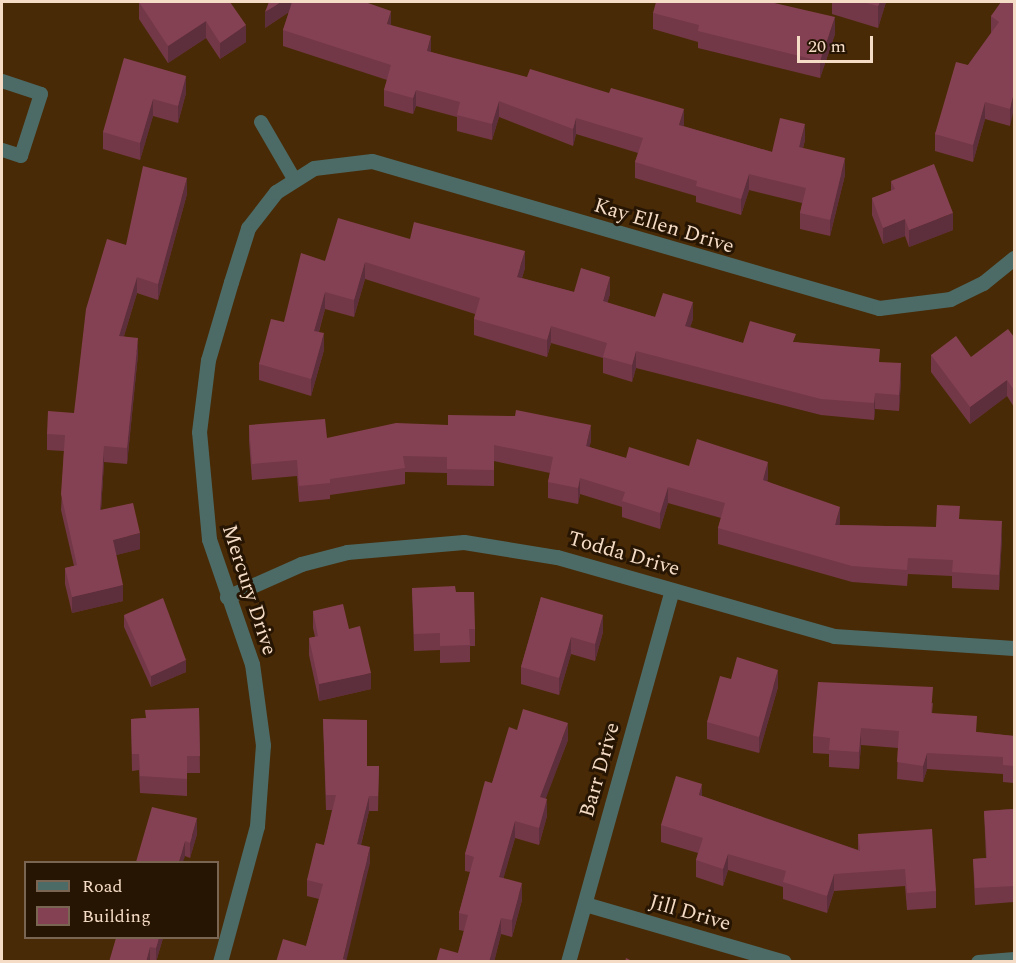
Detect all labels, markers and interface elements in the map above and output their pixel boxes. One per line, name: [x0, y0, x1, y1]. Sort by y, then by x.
scale bar: [800, 24, 876, 62]
text: 20 m: [808, 33, 846, 60]
street label: Kay Ellen Drive: [591, 193, 737, 259]
street label: Mercury Drive: [216, 522, 282, 658]
street label: Todda Drive: [565, 526, 683, 582]
street label: Barr Drive: [574, 720, 626, 820]
legend: [24, 861, 219, 939]
text: Road: [82, 873, 123, 900]
street label: Jill Drive: [646, 889, 734, 937]
text: Building: [82, 903, 151, 930]

